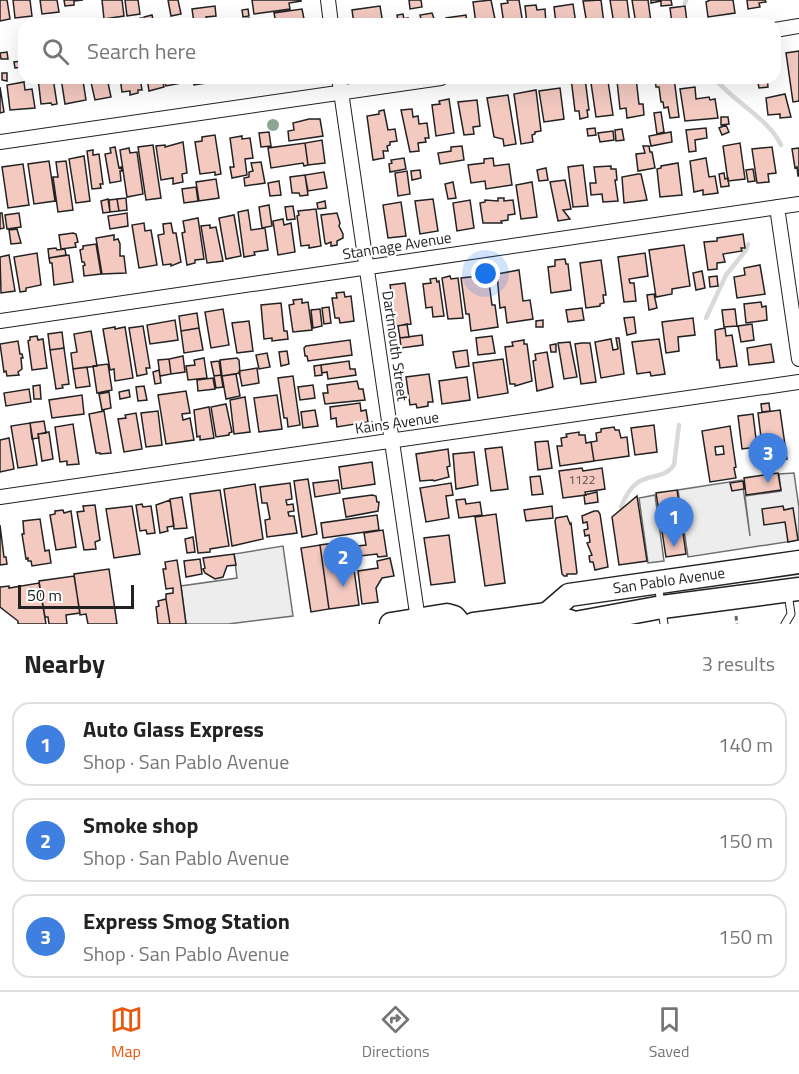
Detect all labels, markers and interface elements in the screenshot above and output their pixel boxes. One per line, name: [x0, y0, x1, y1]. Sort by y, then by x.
search box: [18, 18, 781, 84]
text: Search here: [87, 34, 196, 68]
icon: search: [39, 35, 72, 68]
street label: Stannage Avenue: [341, 226, 453, 265]
your location: [471, 259, 500, 288]
street label: Dartmouth Street: [376, 289, 415, 403]
street label: Kains Avenue: [353, 405, 440, 440]
pin: 3: [748, 434, 788, 483]
house number: 1122: [569, 470, 595, 489]
pin: 1: [654, 498, 694, 547]
pin: 2: [324, 538, 362, 587]
street label: San Pablo Avenue: [611, 561, 726, 600]
scale bar: [18, 582, 134, 610]
text: 50 m: [27, 583, 62, 607]
text: Nearby: [24, 644, 105, 683]
text: 3 results: [702, 648, 775, 679]
text: Auto Glass Express: [83, 712, 264, 746]
text: 1: [40, 729, 51, 760]
text: 140 m: [718, 729, 773, 760]
text: Shop · San Pablo Avenue: [83, 746, 289, 777]
text: Smoke shop: [83, 808, 199, 842]
text: 2: [40, 825, 51, 856]
text: 150 m: [718, 825, 773, 856]
text: Shop · San Pablo Avenue: [83, 842, 289, 873]
text: Express Smog Station: [83, 904, 290, 938]
text: 3: [40, 921, 51, 952]
text: 150 m: [718, 921, 773, 952]
text: Shop · San Pablo Avenue: [83, 938, 289, 969]
tab: Map: [110, 1003, 143, 1063]
tab: Directions: [362, 1003, 430, 1063]
tab: Saved: [649, 1003, 689, 1063]

